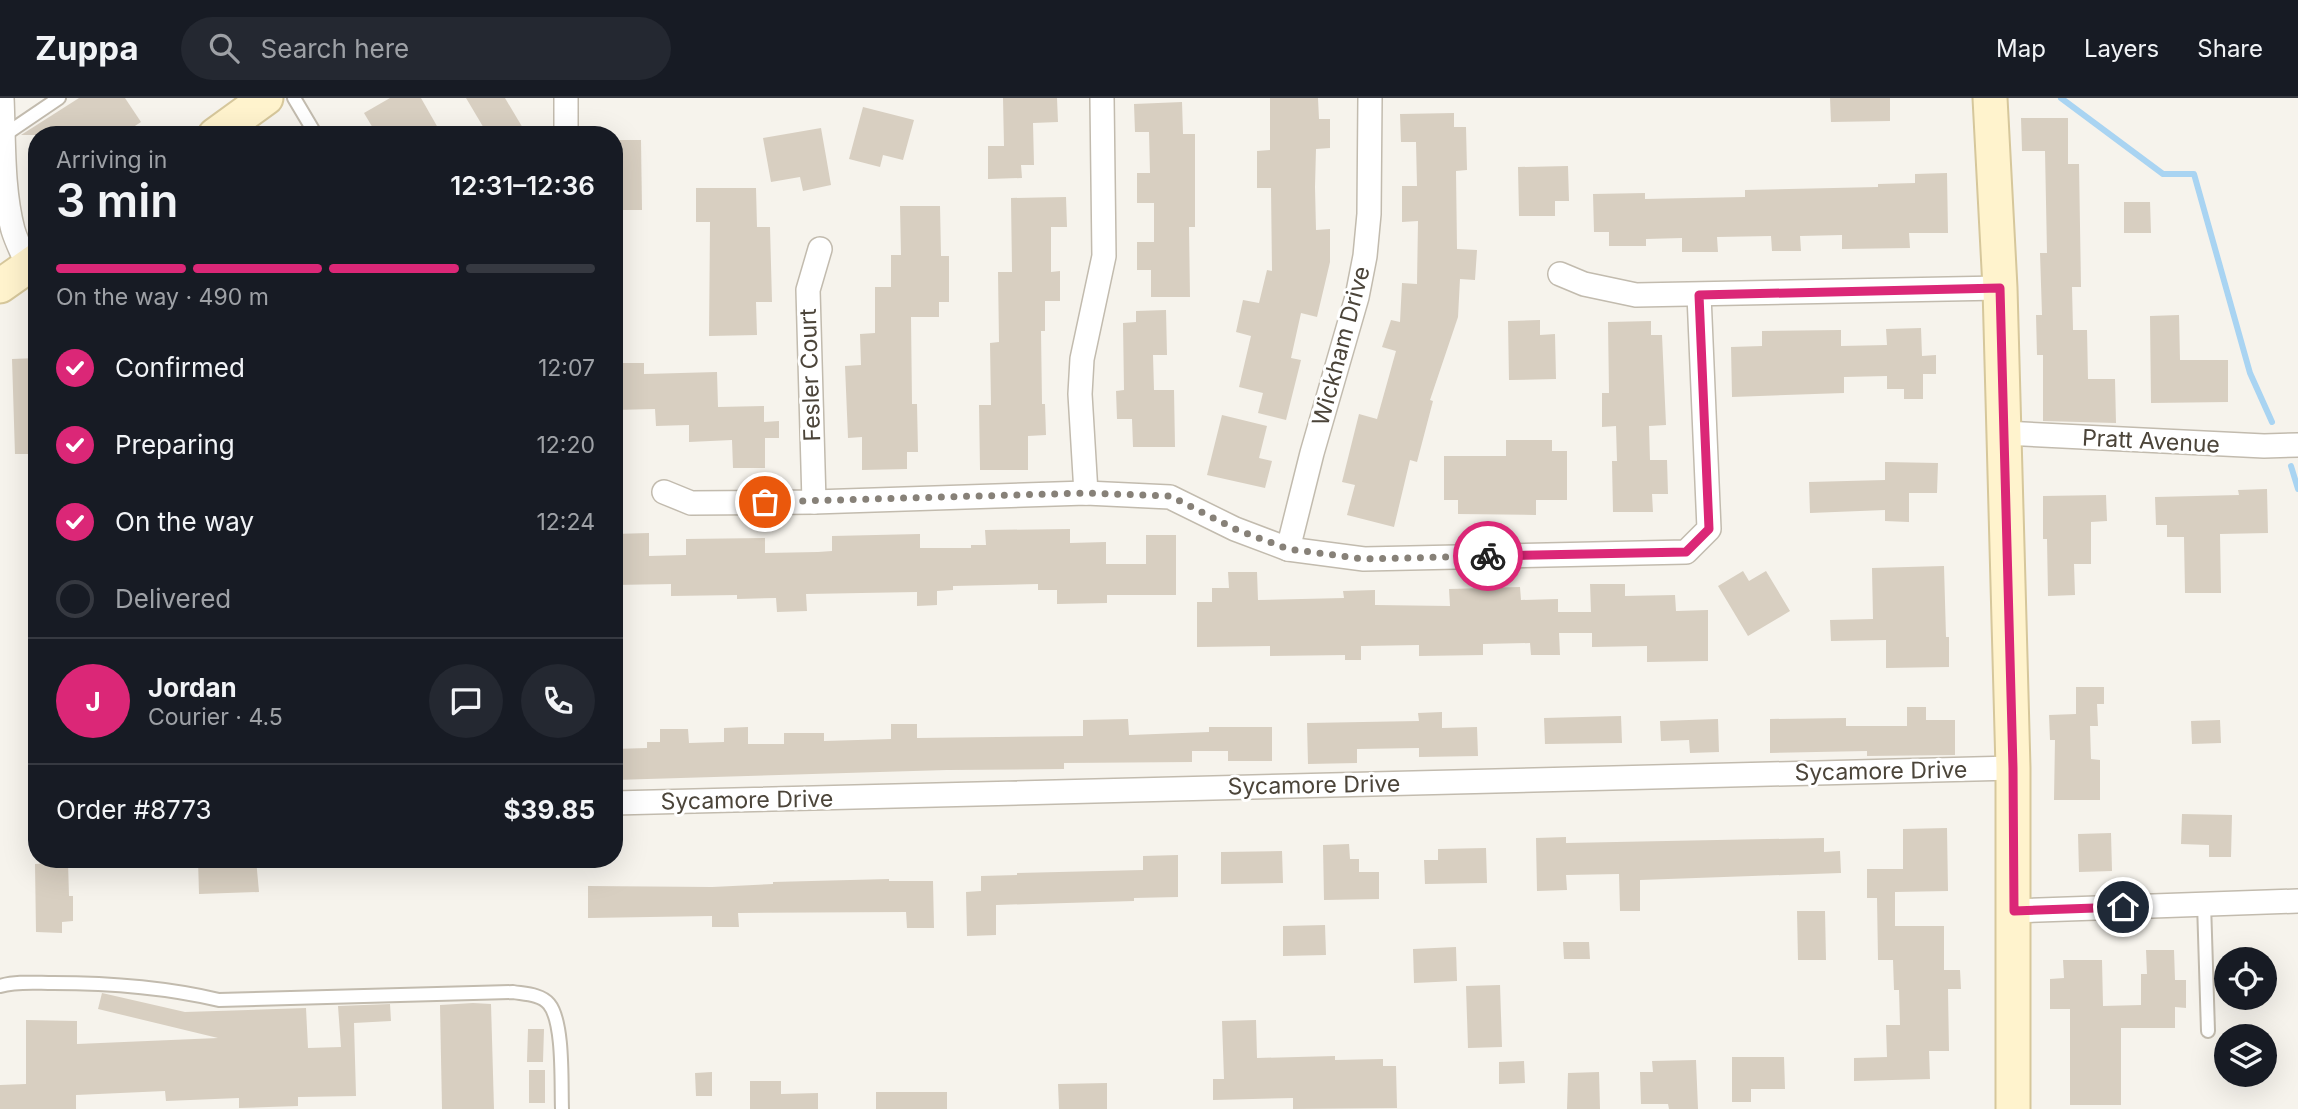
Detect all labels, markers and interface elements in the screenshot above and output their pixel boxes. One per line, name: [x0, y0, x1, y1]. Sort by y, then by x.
search box: [181, 17, 671, 80]
text: Zuppa: [35, 28, 139, 68]
icon: search: [205, 29, 243, 67]
text: Search here: [261, 33, 409, 64]
text: Map: [1996, 34, 2046, 63]
text: Layers: [2084, 34, 2159, 63]
text: Share: [2197, 34, 2263, 63]
text: Arriving in: [56, 146, 167, 174]
text: 12:31–12:36: [450, 170, 595, 201]
text: 3 min: [56, 172, 178, 228]
street label: Wickham Drive: [1306, 263, 1376, 429]
text: On the way · 490 m: [56, 283, 269, 311]
street label: Fesler Court: [794, 308, 826, 442]
icon: check: [56, 349, 94, 387]
text: Confirmed: [115, 352, 245, 383]
text: 12:07: [538, 354, 595, 382]
street label: Pratt Avenue: [2081, 423, 2221, 459]
icon: check: [56, 426, 94, 464]
text: Preparing: [115, 429, 235, 460]
text: 12:20: [536, 431, 595, 459]
pin: [735, 472, 795, 532]
icon: bag: [746, 483, 784, 521]
icon: check: [56, 503, 94, 541]
text: On the way: [115, 506, 254, 537]
text: 12:24: [536, 508, 595, 536]
courier: [1453, 521, 1523, 591]
icon: bike: [1469, 537, 1507, 575]
text: Delivered: [115, 583, 231, 614]
button: chat: [429, 664, 503, 738]
button: phone: [521, 664, 595, 738]
text: Jordan: [148, 672, 237, 703]
text: J: [85, 686, 101, 717]
text: Courier · 4.5: [148, 703, 283, 731]
street label: Sycamore Drive: [1794, 755, 1968, 787]
street label: Sycamore Drive: [1227, 769, 1401, 801]
street label: Sycamore Drive: [660, 784, 834, 816]
text: Order #8773: [56, 794, 212, 825]
text: $39.85: [504, 794, 595, 825]
pin: [2093, 877, 2153, 937]
icon: home: [2104, 888, 2142, 926]
map controls: [2214, 947, 2277, 1087]
button: locate: [2214, 947, 2277, 1010]
button: layers: [2214, 1024, 2277, 1087]

